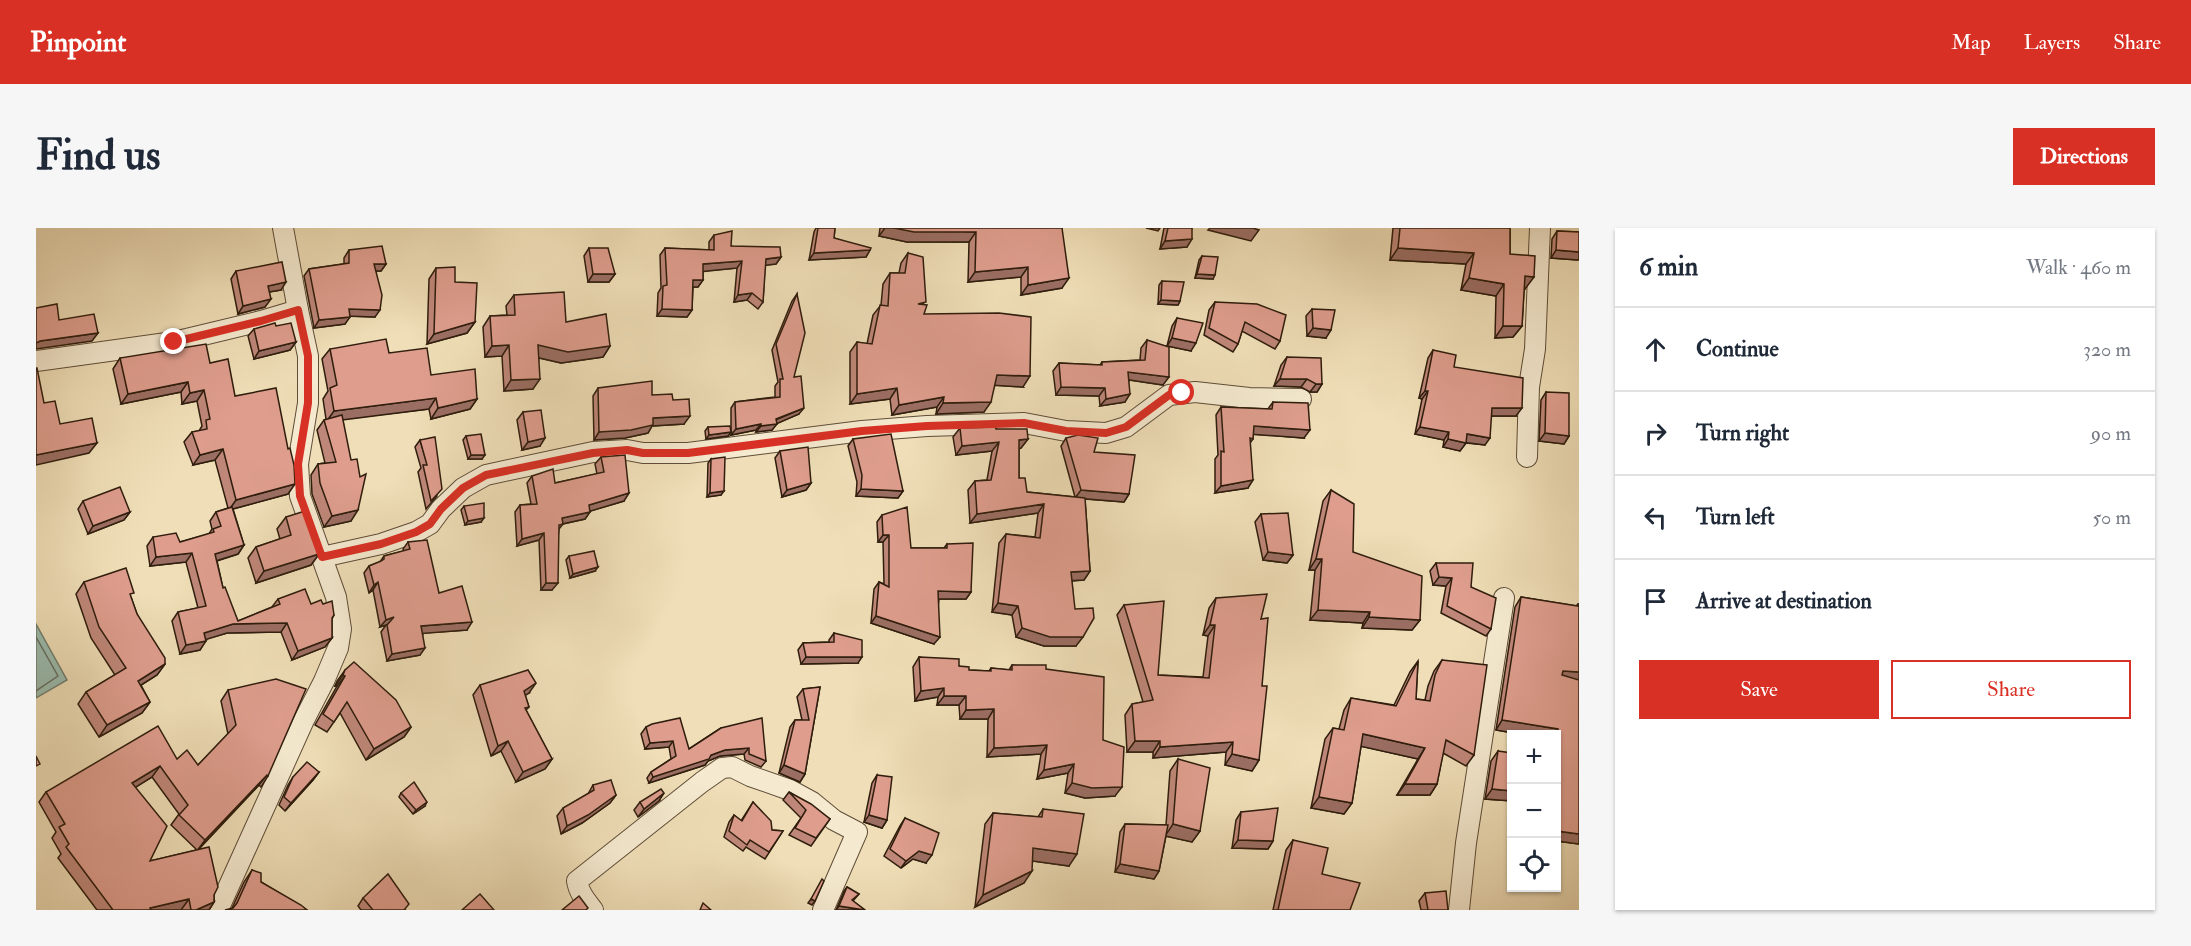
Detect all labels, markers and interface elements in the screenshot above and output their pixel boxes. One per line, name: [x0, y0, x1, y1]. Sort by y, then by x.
text: Pinpoint: [30, 25, 126, 60]
text: Map: [1951, 29, 1991, 56]
text: Layers: [2024, 29, 2080, 56]
text: Share: [2113, 29, 2161, 56]
button: Directions: [2013, 128, 2155, 185]
text: Find us: [36, 130, 160, 182]
text: 6 min: [1639, 251, 1698, 283]
text: Walk · 460 m: [2026, 255, 2131, 280]
route end: [160, 328, 186, 354]
icon: ahead: [1639, 333, 1672, 366]
text: Continue: [1696, 335, 1779, 363]
text: 320 m: [2083, 337, 2131, 362]
route start: [1168, 379, 1194, 405]
icon: right: [1639, 417, 1672, 450]
text: Turn right: [1696, 419, 1789, 447]
text: 90 m: [2091, 421, 2131, 446]
icon: left: [1639, 501, 1672, 534]
text: Turn left: [1696, 503, 1775, 531]
text: 50 m: [2092, 505, 2131, 530]
icon: arrive: [1639, 585, 1672, 618]
text: Arrive at destination: [1696, 587, 1872, 615]
button: Save: [1639, 660, 1879, 719]
button: Share: [1891, 660, 2131, 719]
map controls: [1507, 730, 1561, 892]
button: +: [1507, 730, 1561, 784]
button: −: [1507, 784, 1561, 838]
button: locate: [1507, 838, 1561, 892]

